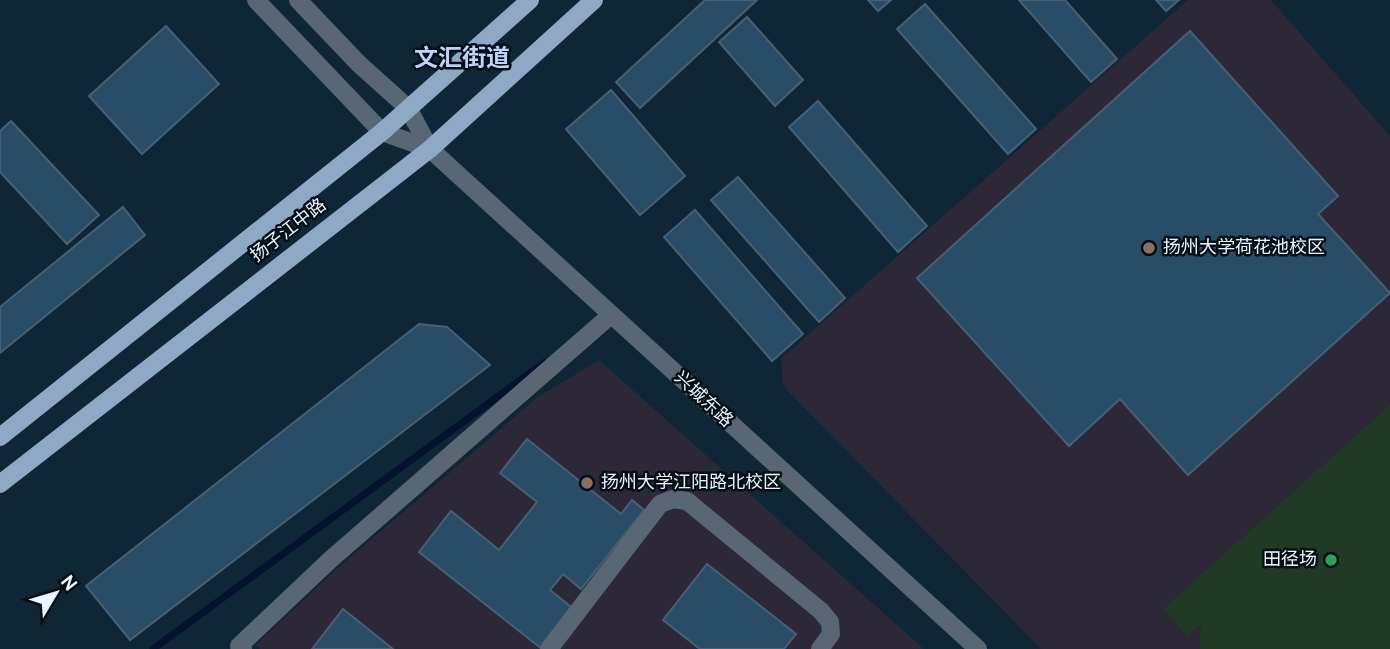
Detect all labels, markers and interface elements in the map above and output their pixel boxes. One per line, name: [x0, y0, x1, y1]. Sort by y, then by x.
district label: 文汇街道: [414, 45, 510, 75]
street label: 扬子江中路: [246, 194, 332, 268]
place label: 扬州大学荷花池校区: [1163, 237, 1325, 260]
marker: 扬州大学荷花池校区: [1141, 240, 1157, 256]
street label: 兴城东路: [669, 367, 737, 433]
place label: 扬州大学江阳路北校区: [601, 472, 781, 495]
marker: 扬州大学江阳路北校区: [579, 475, 595, 491]
place label: 田径场: [1263, 549, 1317, 572]
marker: 田径场: [1323, 552, 1339, 568]
north arrow: [21, 558, 91, 628]
text: N: [54, 571, 81, 597]

